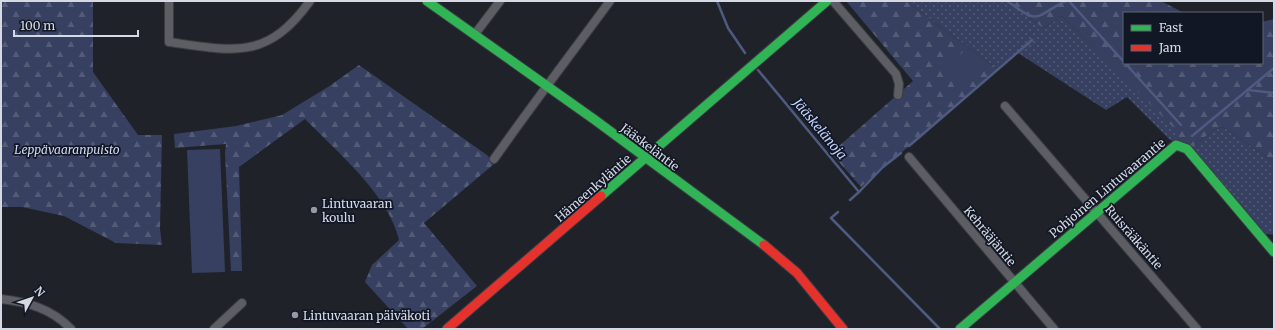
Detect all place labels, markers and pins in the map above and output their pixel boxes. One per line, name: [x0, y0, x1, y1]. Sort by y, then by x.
place label: Lintuvaaran koulu: [322, 196, 392, 225]
marker: Lintuvaaran koulu: [309, 205, 319, 215]
place label: Lintuvaaran päiväkoti: [303, 308, 430, 323]
marker: Lintuvaaran päiväkoti: [290, 310, 300, 320]

